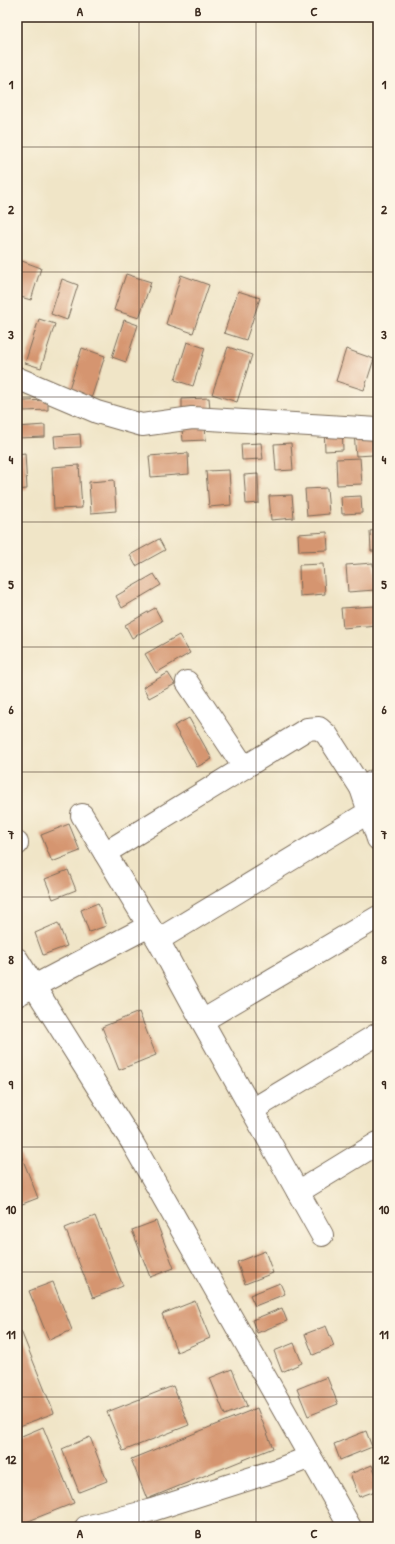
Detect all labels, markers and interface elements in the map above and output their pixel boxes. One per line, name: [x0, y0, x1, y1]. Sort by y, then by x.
text: A: [77, 2, 84, 20]
text: B: [195, 2, 202, 20]
text: C: [310, 2, 318, 20]
text: 1: [9, 75, 14, 93]
text: 1: [382, 75, 387, 93]
text: 2: [8, 200, 15, 218]
text: 2: [381, 200, 388, 218]
text: 3: [8, 325, 14, 343]
text: 3: [381, 325, 387, 343]
text: 4: [9, 450, 14, 468]
text: 4: [382, 450, 387, 468]
text: 5: [8, 575, 14, 593]
text: 5: [381, 575, 387, 593]
text: 6: [8, 700, 14, 718]
text: 6: [381, 700, 387, 718]
text: 7: [7, 825, 15, 843]
text: 7: [380, 825, 388, 843]
text: 8: [8, 950, 14, 968]
text: 8: [381, 950, 387, 968]
text: 9: [9, 1075, 14, 1093]
text: 9: [382, 1075, 387, 1093]
text: 10: [6, 1200, 16, 1218]
text: 10: [379, 1200, 389, 1218]
text: 11: [6, 1325, 16, 1343]
text: 11: [379, 1325, 389, 1343]
text: 12: [6, 1450, 17, 1468]
text: 12: [379, 1450, 390, 1468]
text: A: [77, 1524, 84, 1542]
text: B: [195, 1524, 202, 1542]
text: C: [310, 1524, 318, 1542]

